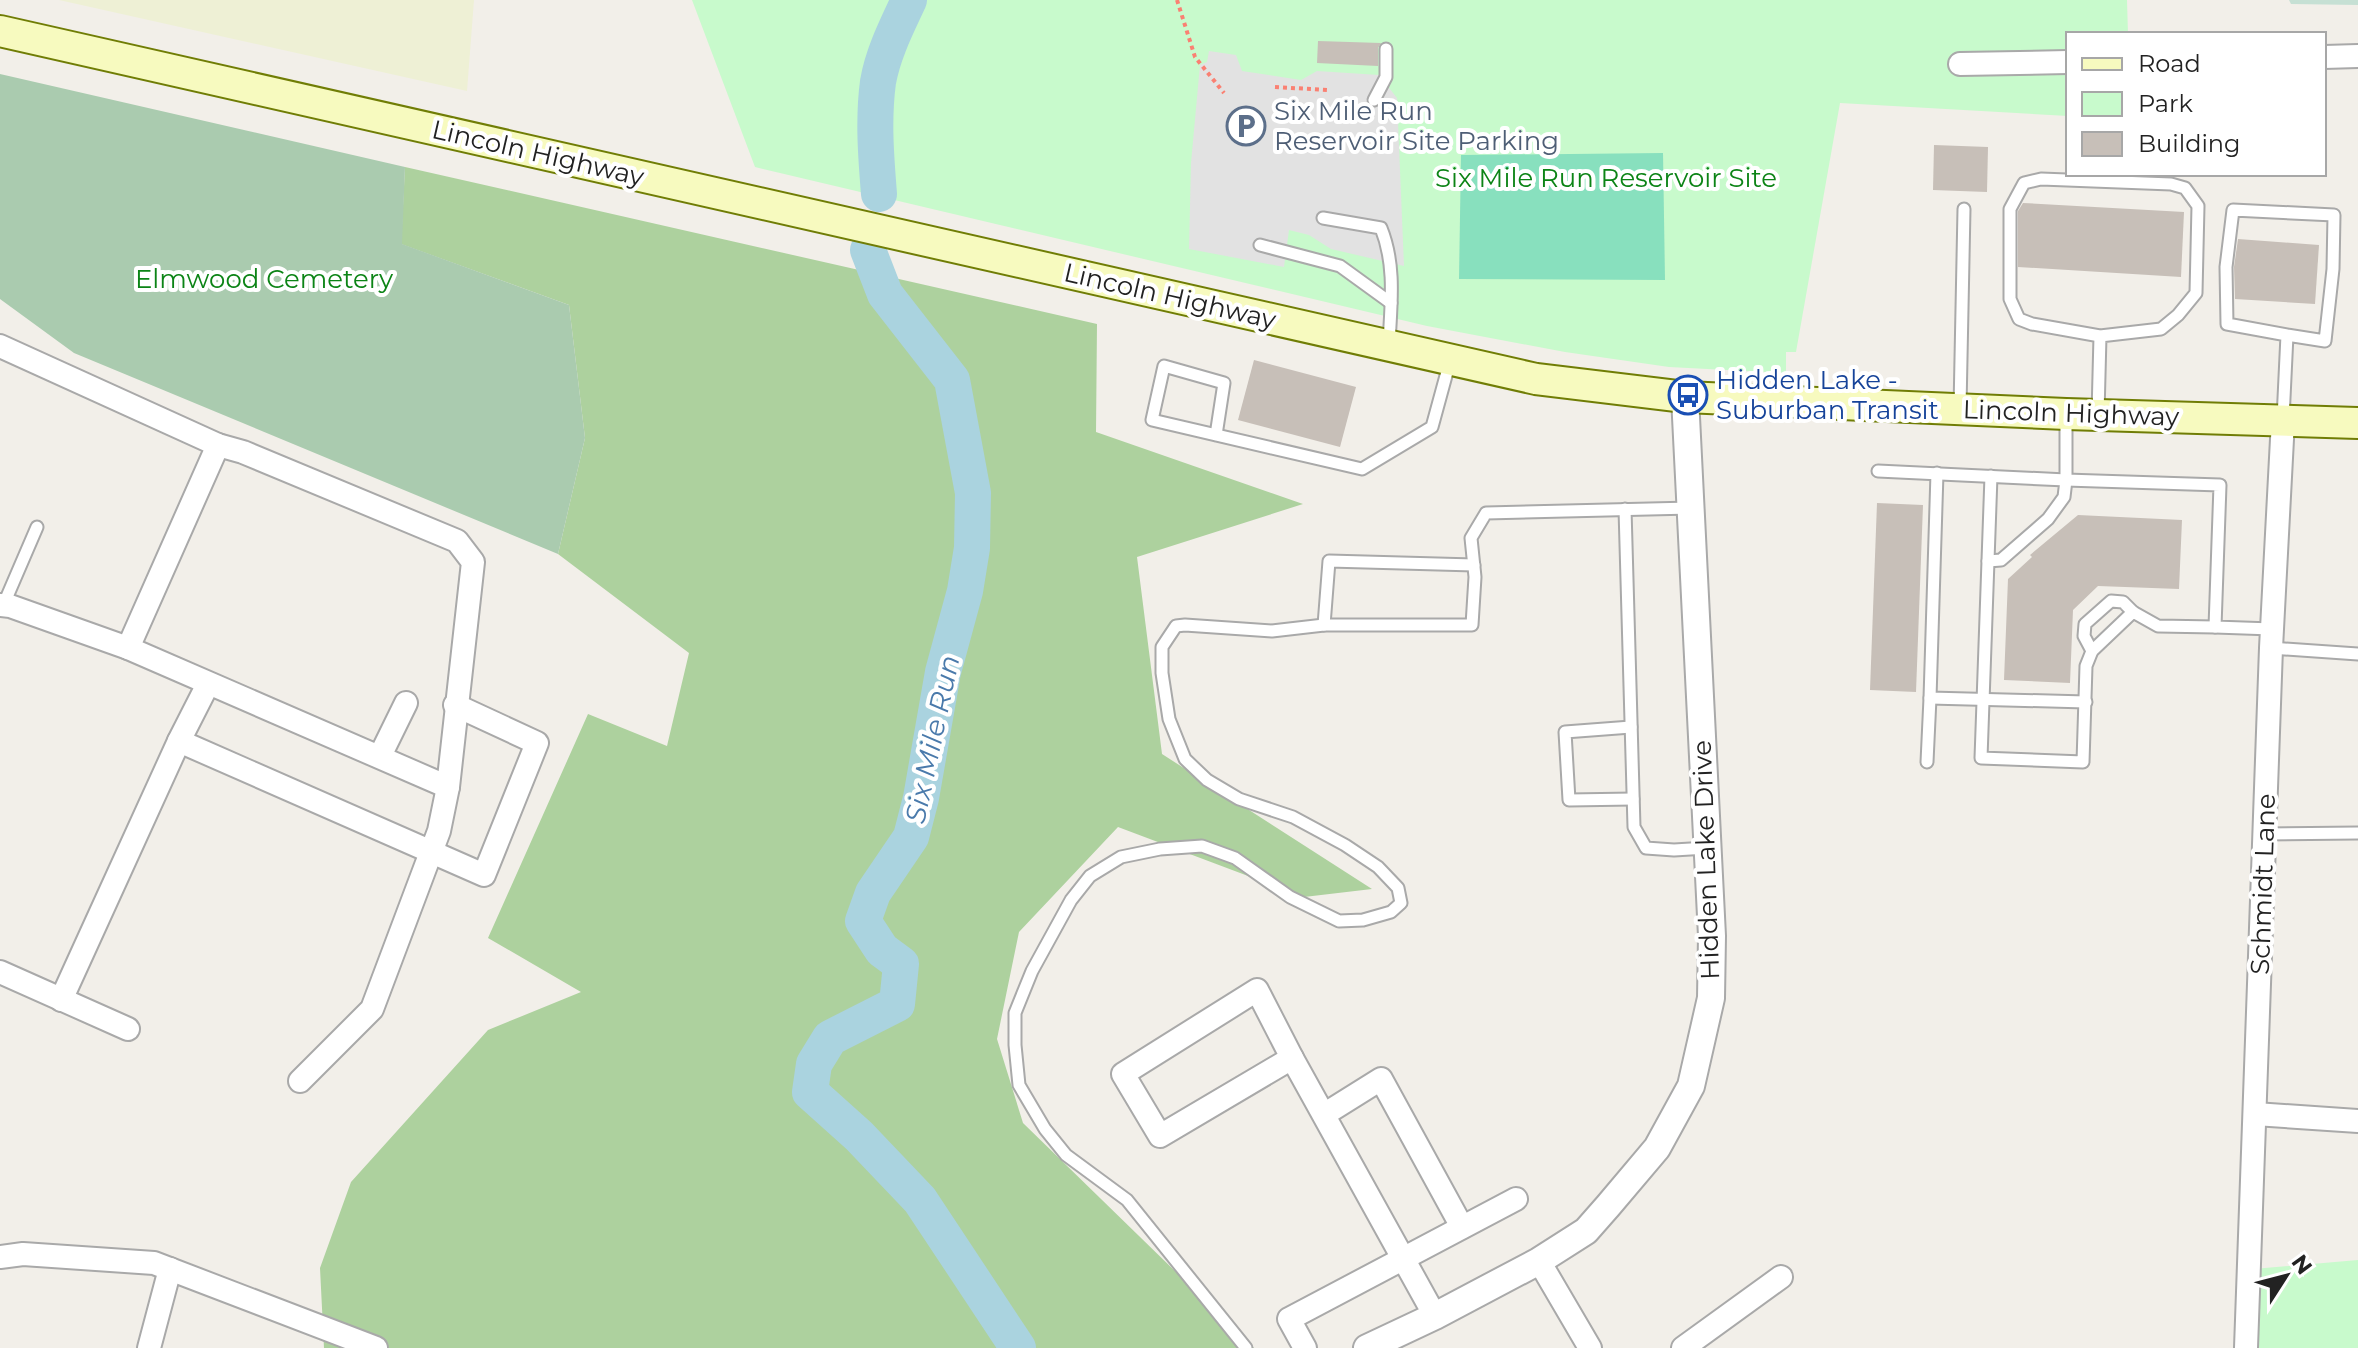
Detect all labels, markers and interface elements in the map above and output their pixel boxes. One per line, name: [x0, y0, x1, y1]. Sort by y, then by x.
legend: [2066, 32, 2326, 176]
text: Road: [2138, 49, 2201, 78]
text: Park: [2138, 89, 2193, 118]
place label: Six Mile Run Reservoir Site Parking: [1274, 95, 1559, 157]
parking icon: Six Mile Run Reservoir Site Parking: [1225, 105, 1267, 147]
street label: Lincoln Highway: [429, 113, 648, 193]
text: Building: [2138, 129, 2241, 158]
park label: Six Mile Run Reservoir Site: [1435, 162, 1777, 194]
street label: Lincoln Highway: [1061, 256, 1280, 336]
park label: Elmwood Cemetery: [135, 263, 394, 295]
place label: Hidden Lake - Suburban Transit: [1716, 364, 1939, 426]
bus stop icon: Hidden Lake - Suburban Transit: [1667, 374, 1709, 416]
street label: Lincoln Highway: [1962, 393, 2181, 433]
water label: Six Mile Run: [898, 652, 966, 826]
street label: Hidden Lake Drive: [1686, 740, 1726, 980]
street label: Schmidt Lane: [2244, 793, 2282, 975]
north arrow: [2246, 1236, 2326, 1316]
text: N: [2286, 1249, 2318, 1280]

